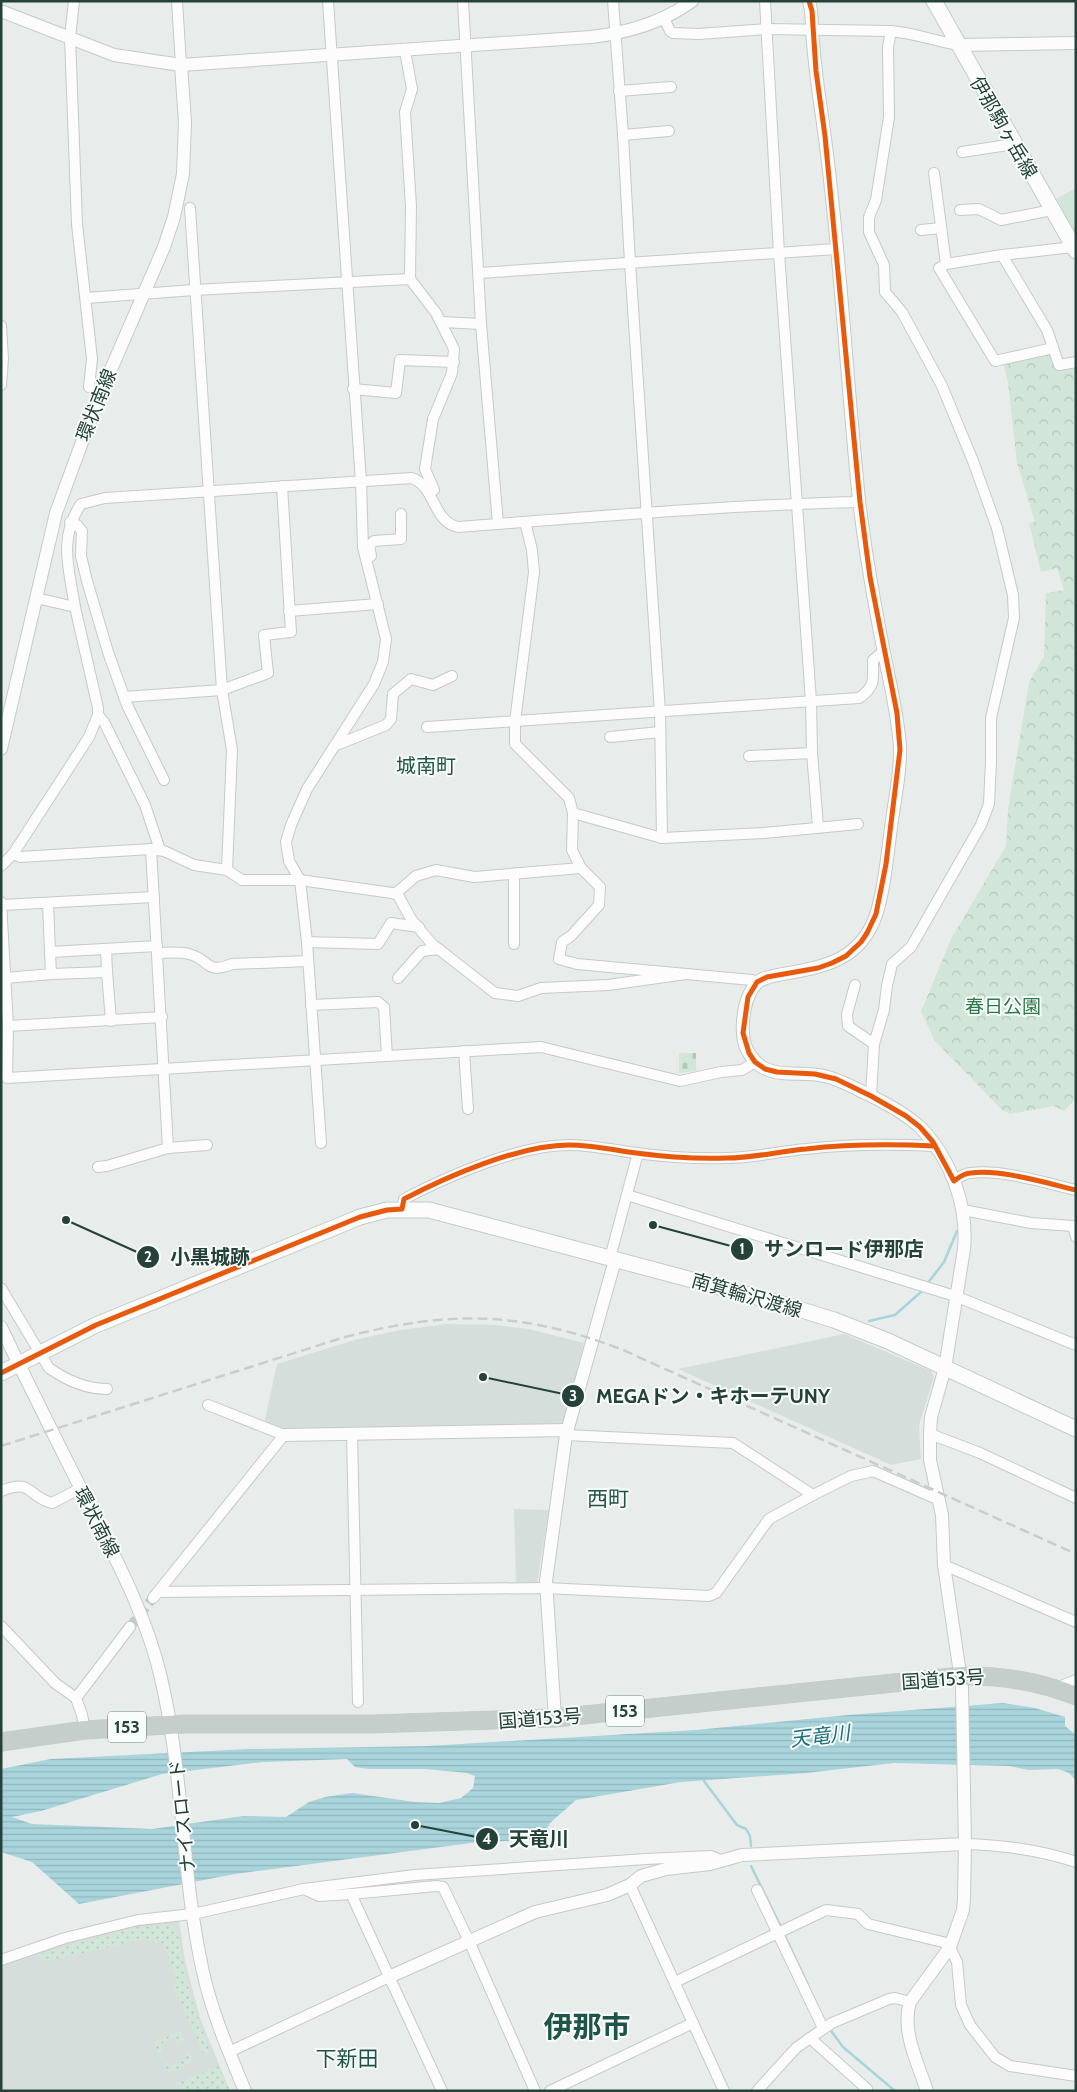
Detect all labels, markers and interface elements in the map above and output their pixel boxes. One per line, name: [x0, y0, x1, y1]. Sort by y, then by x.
street label: 伊那駒ヶ岳線: [965, 72, 1042, 182]
street label: 環状南線: [72, 366, 121, 445]
district label: 城南町: [396, 754, 456, 778]
park label: 春日公園: [965, 995, 1041, 1018]
callout: サンロード伊那店: [729, 1231, 934, 1266]
text: サンロード伊那店: [764, 1237, 924, 1261]
callout: 小黒城跡: [135, 1239, 260, 1274]
text: 1: [739, 1240, 745, 1258]
text: 小黒城跡: [170, 1245, 250, 1269]
text: 2: [144, 1248, 152, 1266]
street label: 南箕輪沢渡線: [689, 1269, 805, 1322]
callout: MEGAドン・キホーテUNY: [561, 1378, 840, 1413]
text: MEGAドン・キホーテUNY: [596, 1384, 831, 1408]
text: 3: [569, 1387, 577, 1405]
street label: 環状南線: [69, 1483, 124, 1561]
district label: 西町: [587, 1486, 629, 1511]
street label: 国道153号: [900, 1665, 986, 1694]
road number: 153: [606, 1695, 644, 1726]
street label: 国道153号: [497, 1704, 583, 1733]
road number: 153: [108, 1711, 146, 1742]
water label: 天竜川: [789, 1720, 853, 1752]
street label: ナイスロード: [165, 1758, 200, 1874]
callout: 天竜川: [474, 1821, 579, 1856]
text: 天竜川: [509, 1827, 569, 1851]
text: 4: [482, 1830, 492, 1848]
district label: 伊那市: [543, 2009, 631, 2044]
district label: 下新田: [316, 2046, 379, 2071]

